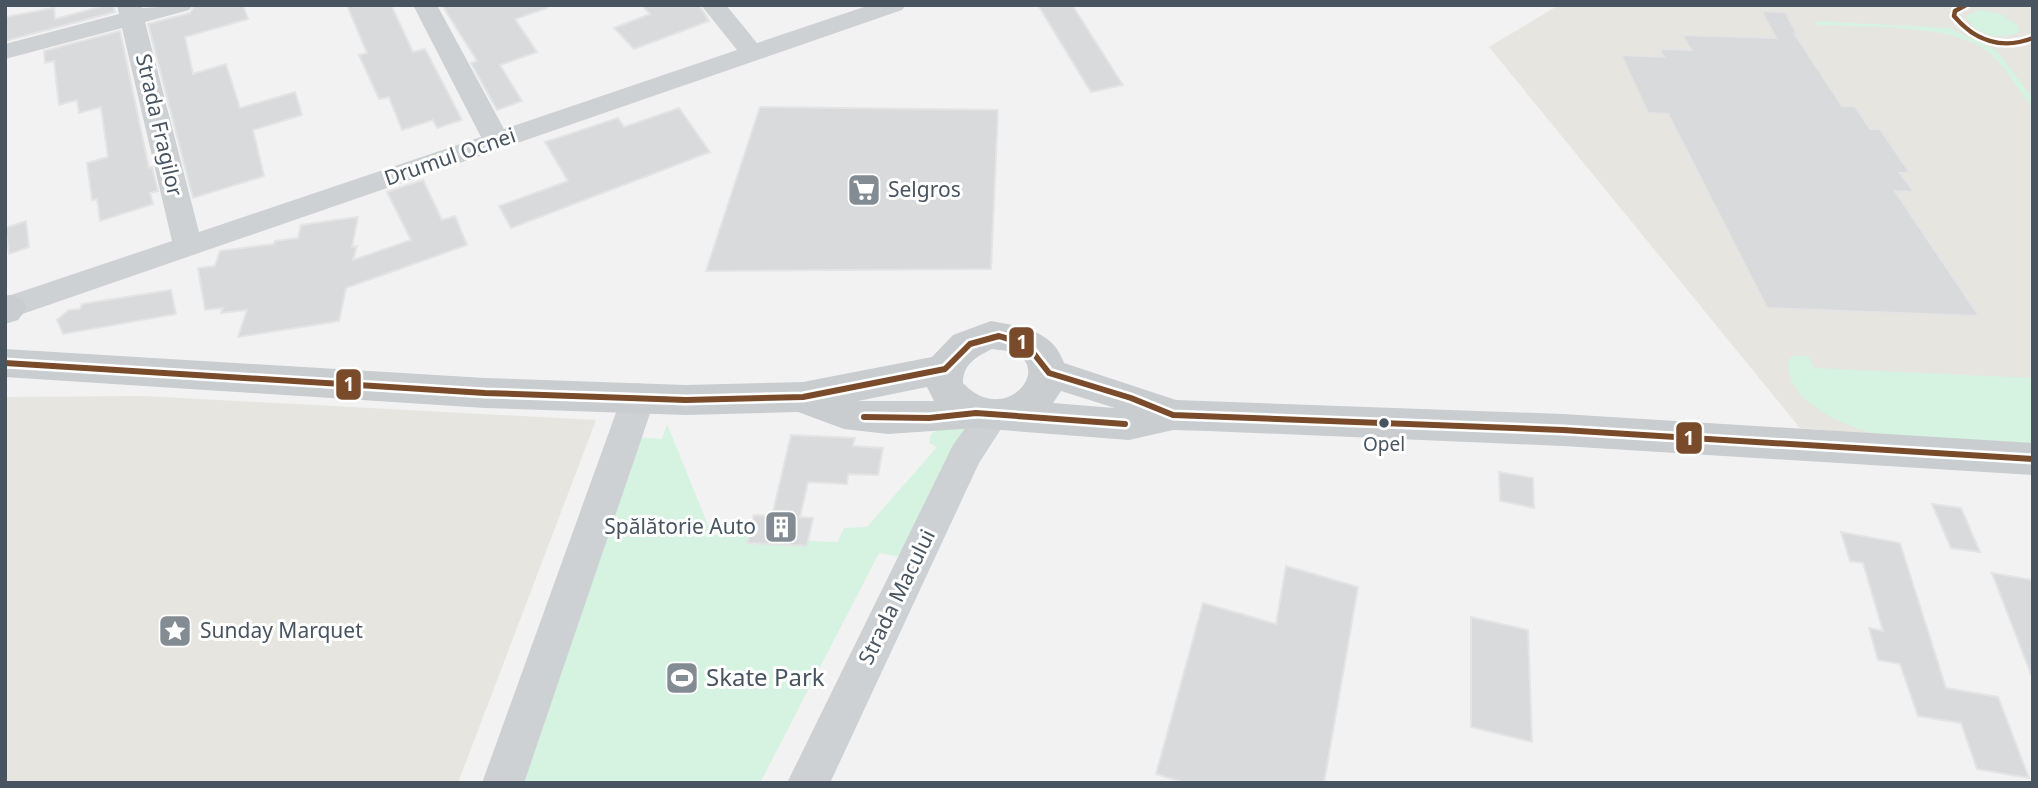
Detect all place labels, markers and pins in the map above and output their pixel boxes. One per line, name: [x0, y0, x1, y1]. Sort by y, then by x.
supermarket icon: Selgros: [845, 171, 883, 209]
place label: Selgros: [888, 175, 961, 203]
marker: Opel: [1377, 416, 1391, 430]
place label: Opel: [1363, 431, 1405, 457]
building icon: Spălătorie Auto: [762, 508, 800, 546]
place label: Spălătorie Auto: [604, 512, 756, 540]
place icon: Sunday Marquet: [156, 612, 194, 650]
place label: Sunday Marquet: [200, 616, 363, 644]
sports icon: Skate Park: [663, 659, 701, 697]
place label: Skate Park: [706, 660, 825, 693]

